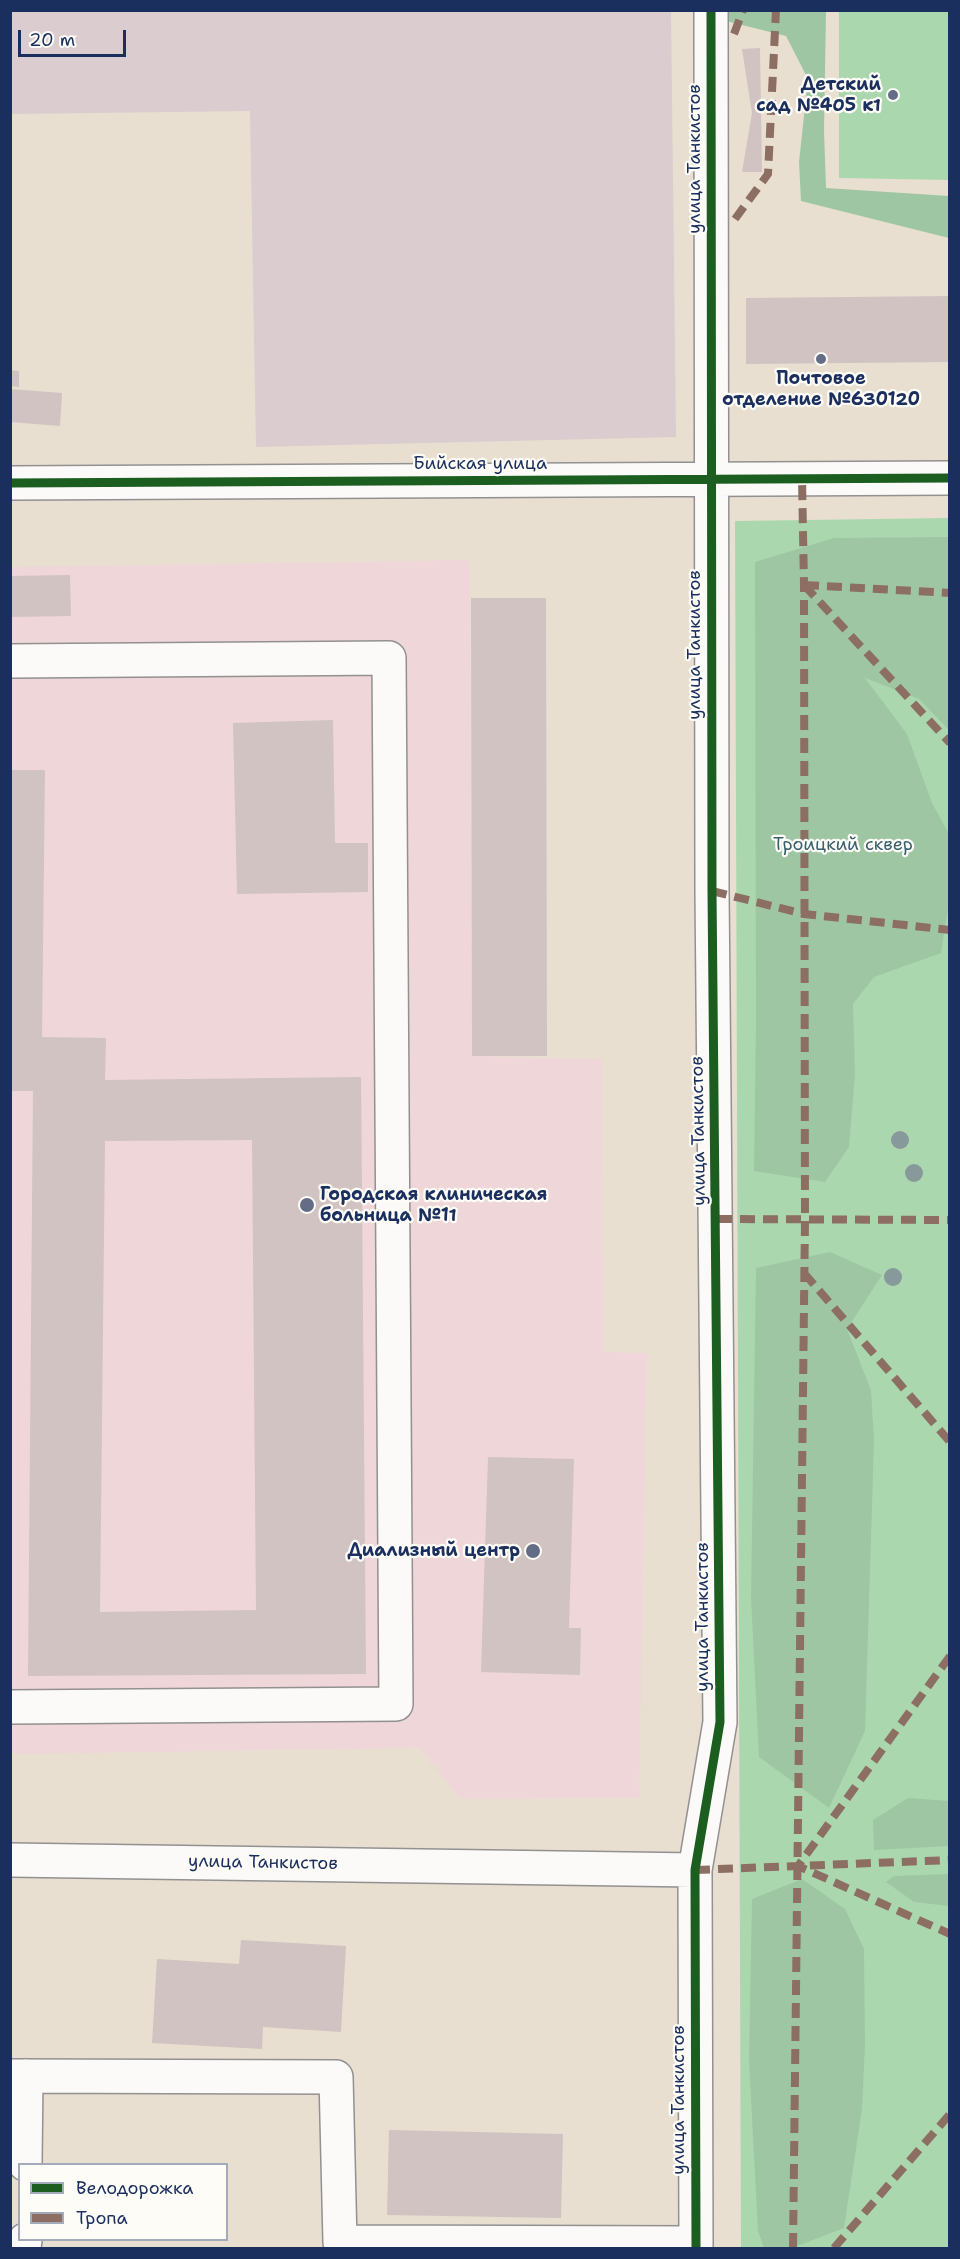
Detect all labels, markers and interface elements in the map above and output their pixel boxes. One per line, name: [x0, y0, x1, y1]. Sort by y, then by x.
scale bar: [21, 18, 129, 56]
text: 20 m: [29, 28, 75, 52]
place label: Детский сад №405 к1: [756, 74, 881, 116]
street label: улица Танкистов: [684, 84, 706, 234]
marker: Детский сад №405 к1: [886, 88, 900, 102]
marker: Почтовое отделение №630120: [814, 352, 828, 366]
place label: Почтовое отделение №630120: [722, 368, 920, 410]
street label: Бийская улица: [413, 453, 547, 475]
street label: улица Танкистов: [684, 570, 706, 720]
park label: Троицкий сквер: [773, 834, 913, 856]
street label: улица Танкистов: [687, 1056, 711, 1206]
place label: Городская клиническая больница №11: [320, 1184, 547, 1226]
marker: Городская клиническая больница №11: [298, 1196, 316, 1214]
place label: Диализный центр: [347, 1540, 520, 1562]
marker: Диализный центр: [524, 1542, 542, 1560]
street label: улица Танкистов: [692, 1542, 714, 1692]
street label: улица Танкистов: [188, 1851, 338, 1875]
street label: улица Танкистов: [668, 2025, 690, 2175]
legend: [18, 2163, 228, 2241]
text: Велодорожка: [76, 2176, 194, 2200]
text: Тропа: [76, 2206, 128, 2230]

